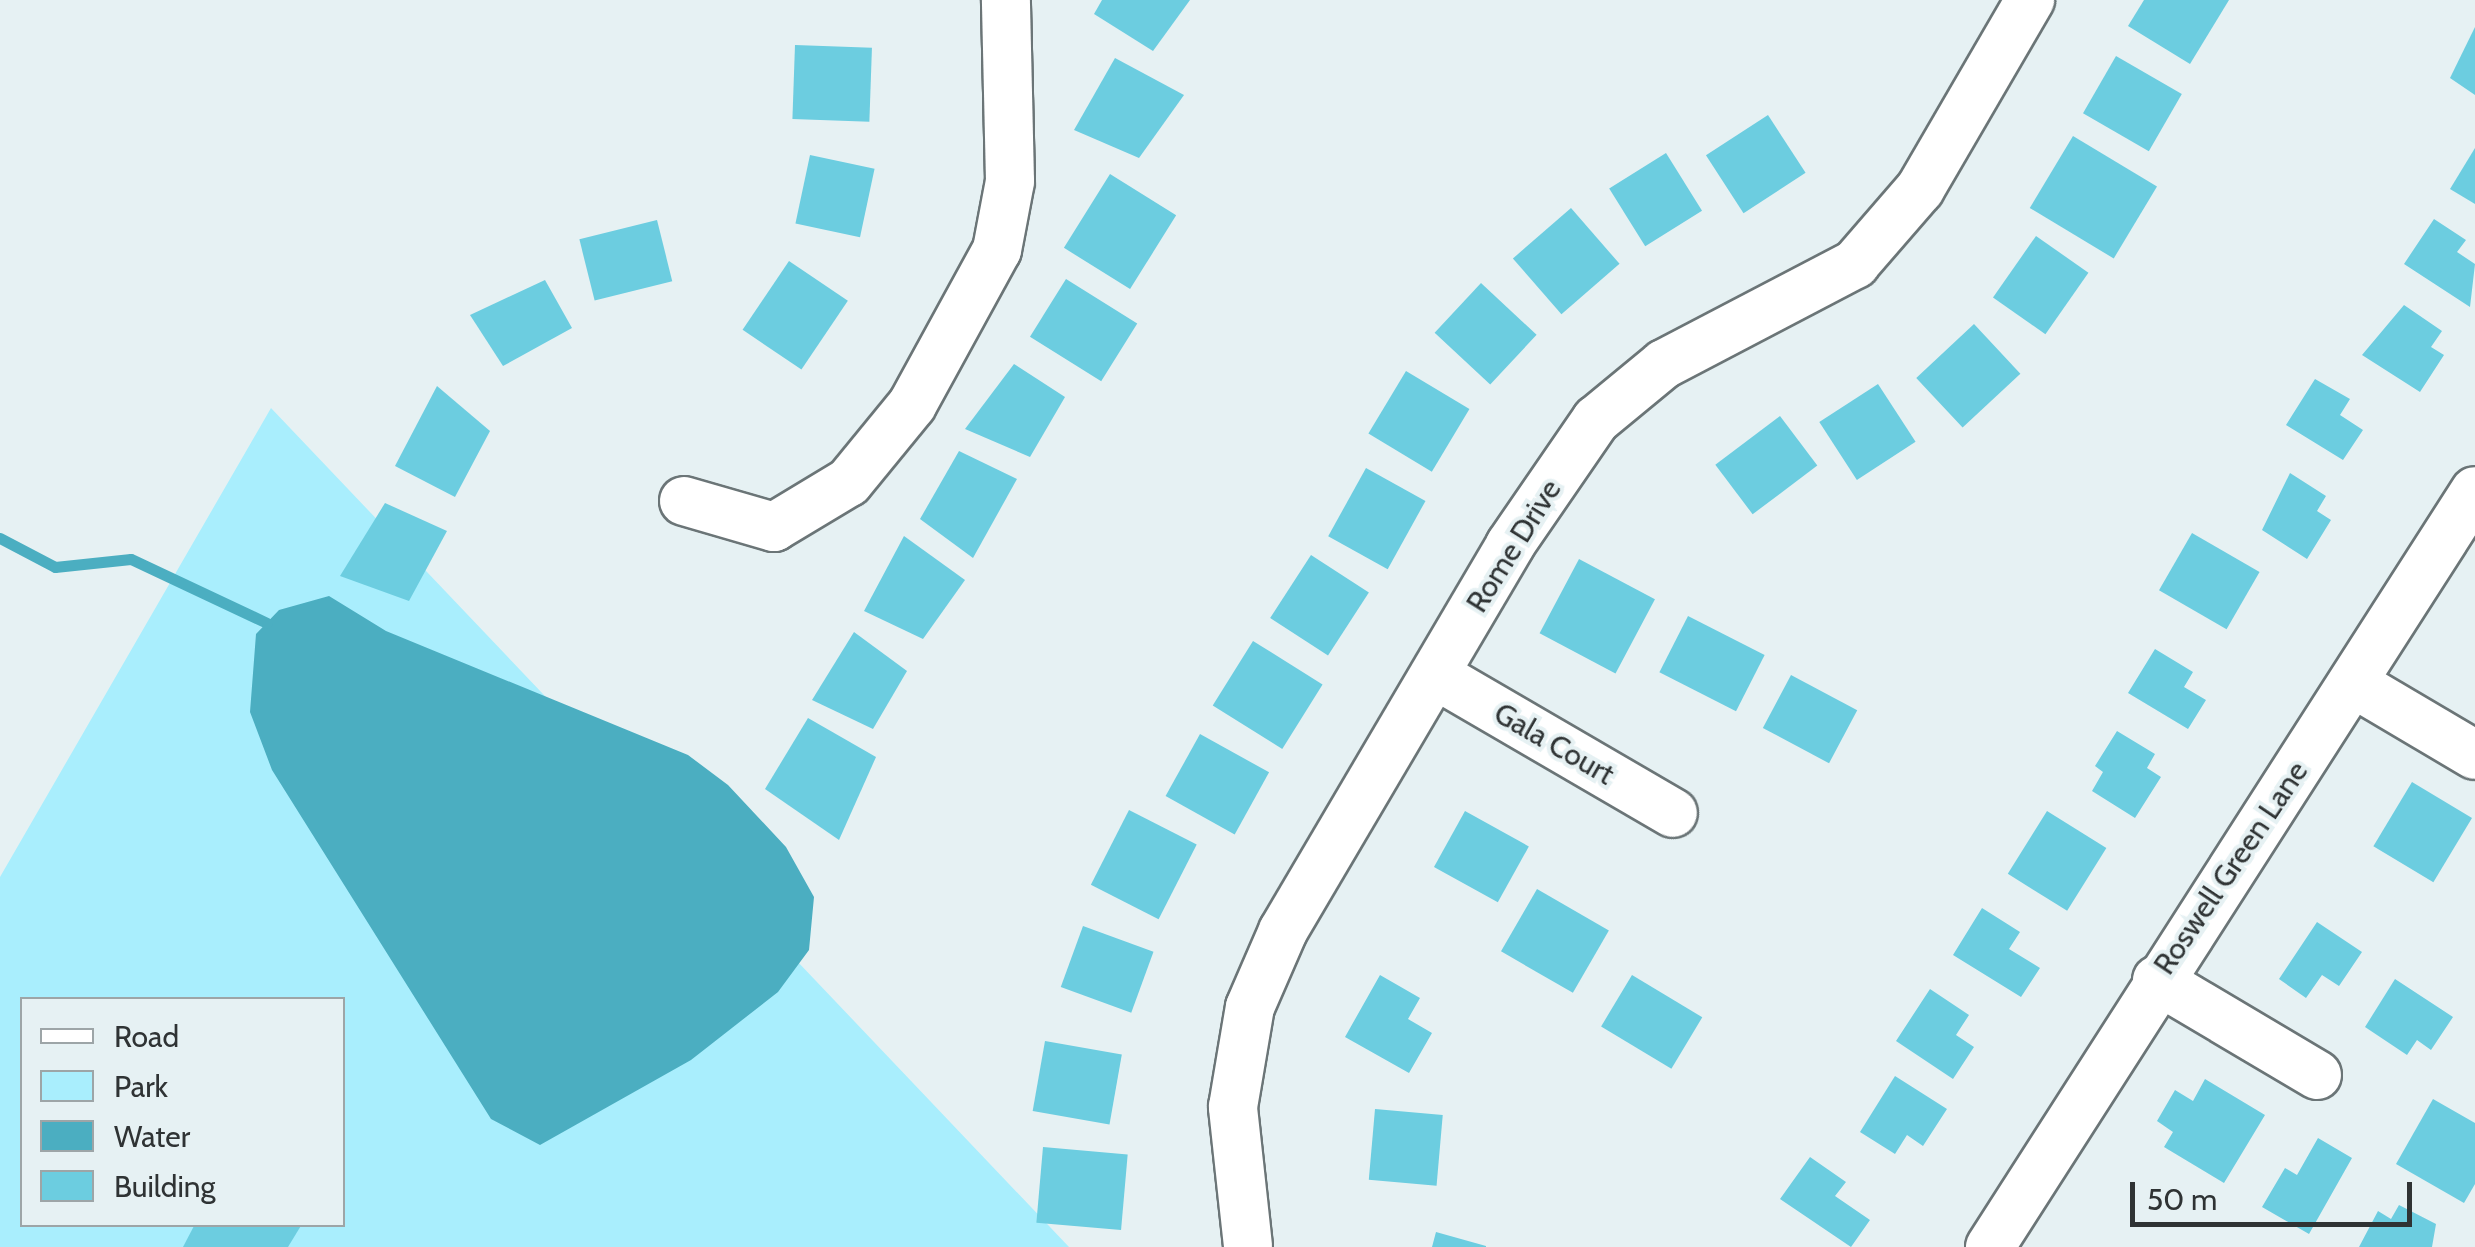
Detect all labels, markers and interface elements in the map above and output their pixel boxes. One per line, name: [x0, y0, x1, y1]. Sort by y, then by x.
street label: Rome Drive: [1459, 473, 1569, 619]
street label: Gala Court: [1488, 695, 1620, 793]
street label: Roswell Green Lane: [2146, 755, 2316, 981]
legend: [20, 997, 345, 1227]
text: Road: [114, 1018, 179, 1055]
text: Park: [114, 1068, 168, 1105]
text: Water: [114, 1118, 190, 1155]
scale bar: [2135, 1162, 2418, 1224]
text: Building: [114, 1168, 216, 1205]
text: 50 m: [2147, 1181, 2217, 1218]

